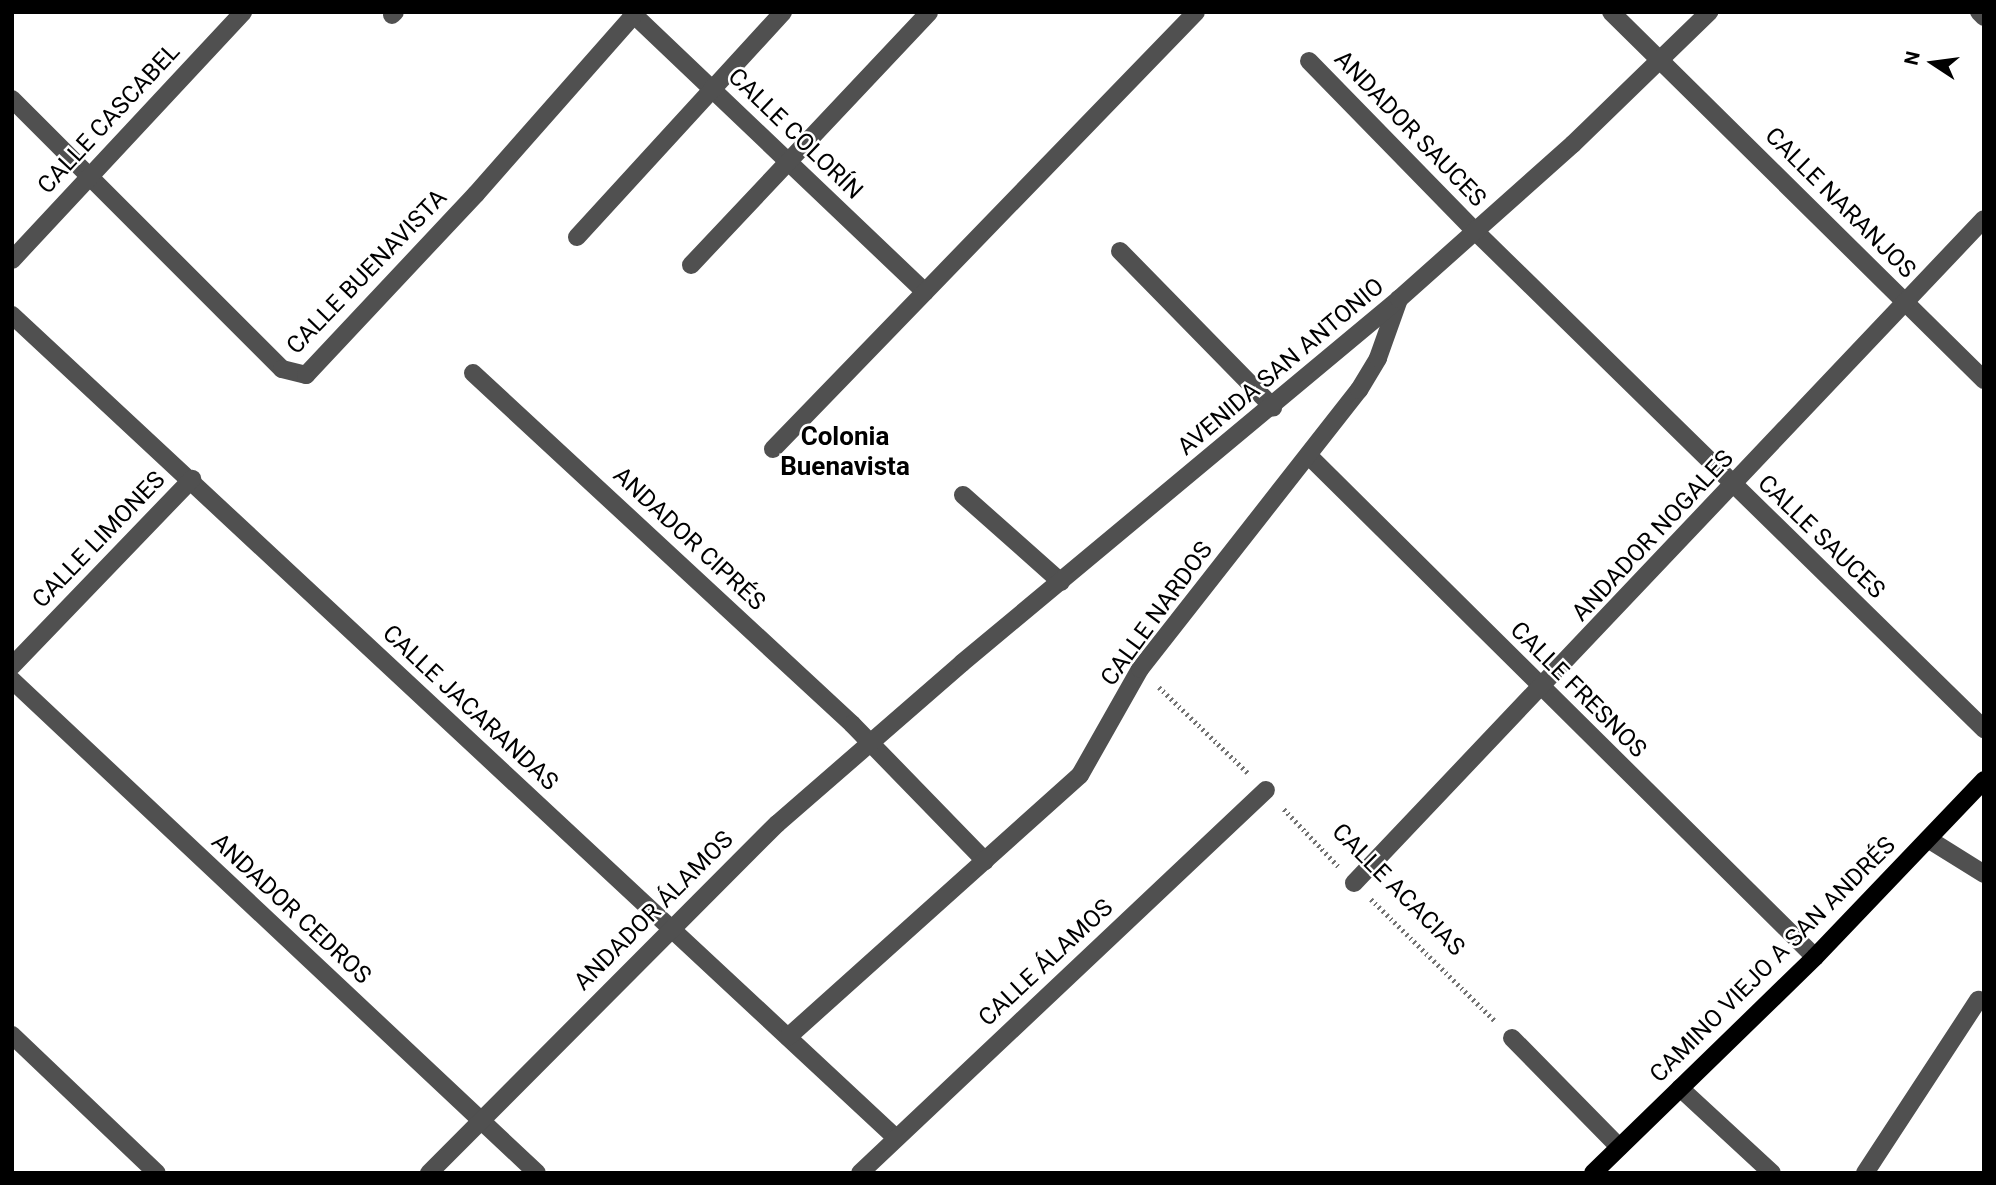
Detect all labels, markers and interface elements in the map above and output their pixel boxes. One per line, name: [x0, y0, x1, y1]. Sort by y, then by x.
north arrow: [1898, 28, 1968, 98]
street label: CALLE CASCABEL: [32, 38, 186, 200]
street label: ANDADOR SAUCES: [1328, 45, 1492, 213]
text: N: [1899, 49, 1925, 67]
street label: CALLE COLORÍN: [722, 63, 868, 205]
street label: CALLE NARANJOS: [1759, 122, 1921, 284]
street label: CALLE BUENAVISTA: [281, 184, 453, 360]
street label: AVENIDA SAN ANTONIO: [1172, 272, 1390, 462]
district label: Colonia Buenavista: [780, 421, 910, 482]
street label: ANDADOR NOGALES: [1566, 444, 1740, 628]
street label: ANDADOR CIPRÉS: [607, 461, 771, 617]
street label: CALLE LIMONES: [27, 466, 171, 614]
street label: CALLE SAUCES: [1751, 469, 1891, 605]
street label: CALLE NARDOS: [1095, 536, 1219, 692]
street label: CALLE FRESNOS: [1504, 616, 1652, 764]
street label: CALLE JACARANDAS: [376, 619, 564, 797]
street label: CALLE ACACIAS: [1326, 818, 1470, 962]
street label: ANDADOR ÁLAMOS: [568, 825, 740, 997]
street label: ANDADOR CEDROS: [205, 828, 377, 990]
street label: CAMINO VIEJO A SAN ANDRÉS: [1644, 831, 1902, 1089]
street label: CALLE ÁLAMOS: [973, 894, 1119, 1032]

